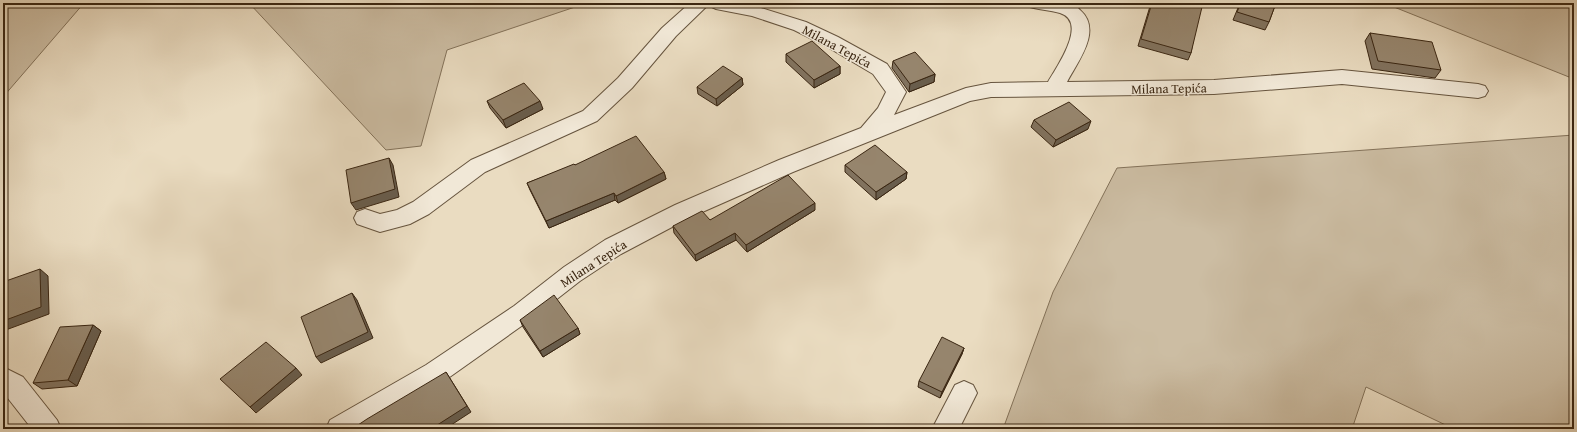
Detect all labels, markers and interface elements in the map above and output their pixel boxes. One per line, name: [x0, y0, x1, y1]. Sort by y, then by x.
street label: Milana Tepića: [799, 20, 875, 73]
street label: Milana Tepića: [1131, 78, 1208, 99]
street label: Milana Tepića: [556, 234, 631, 292]

